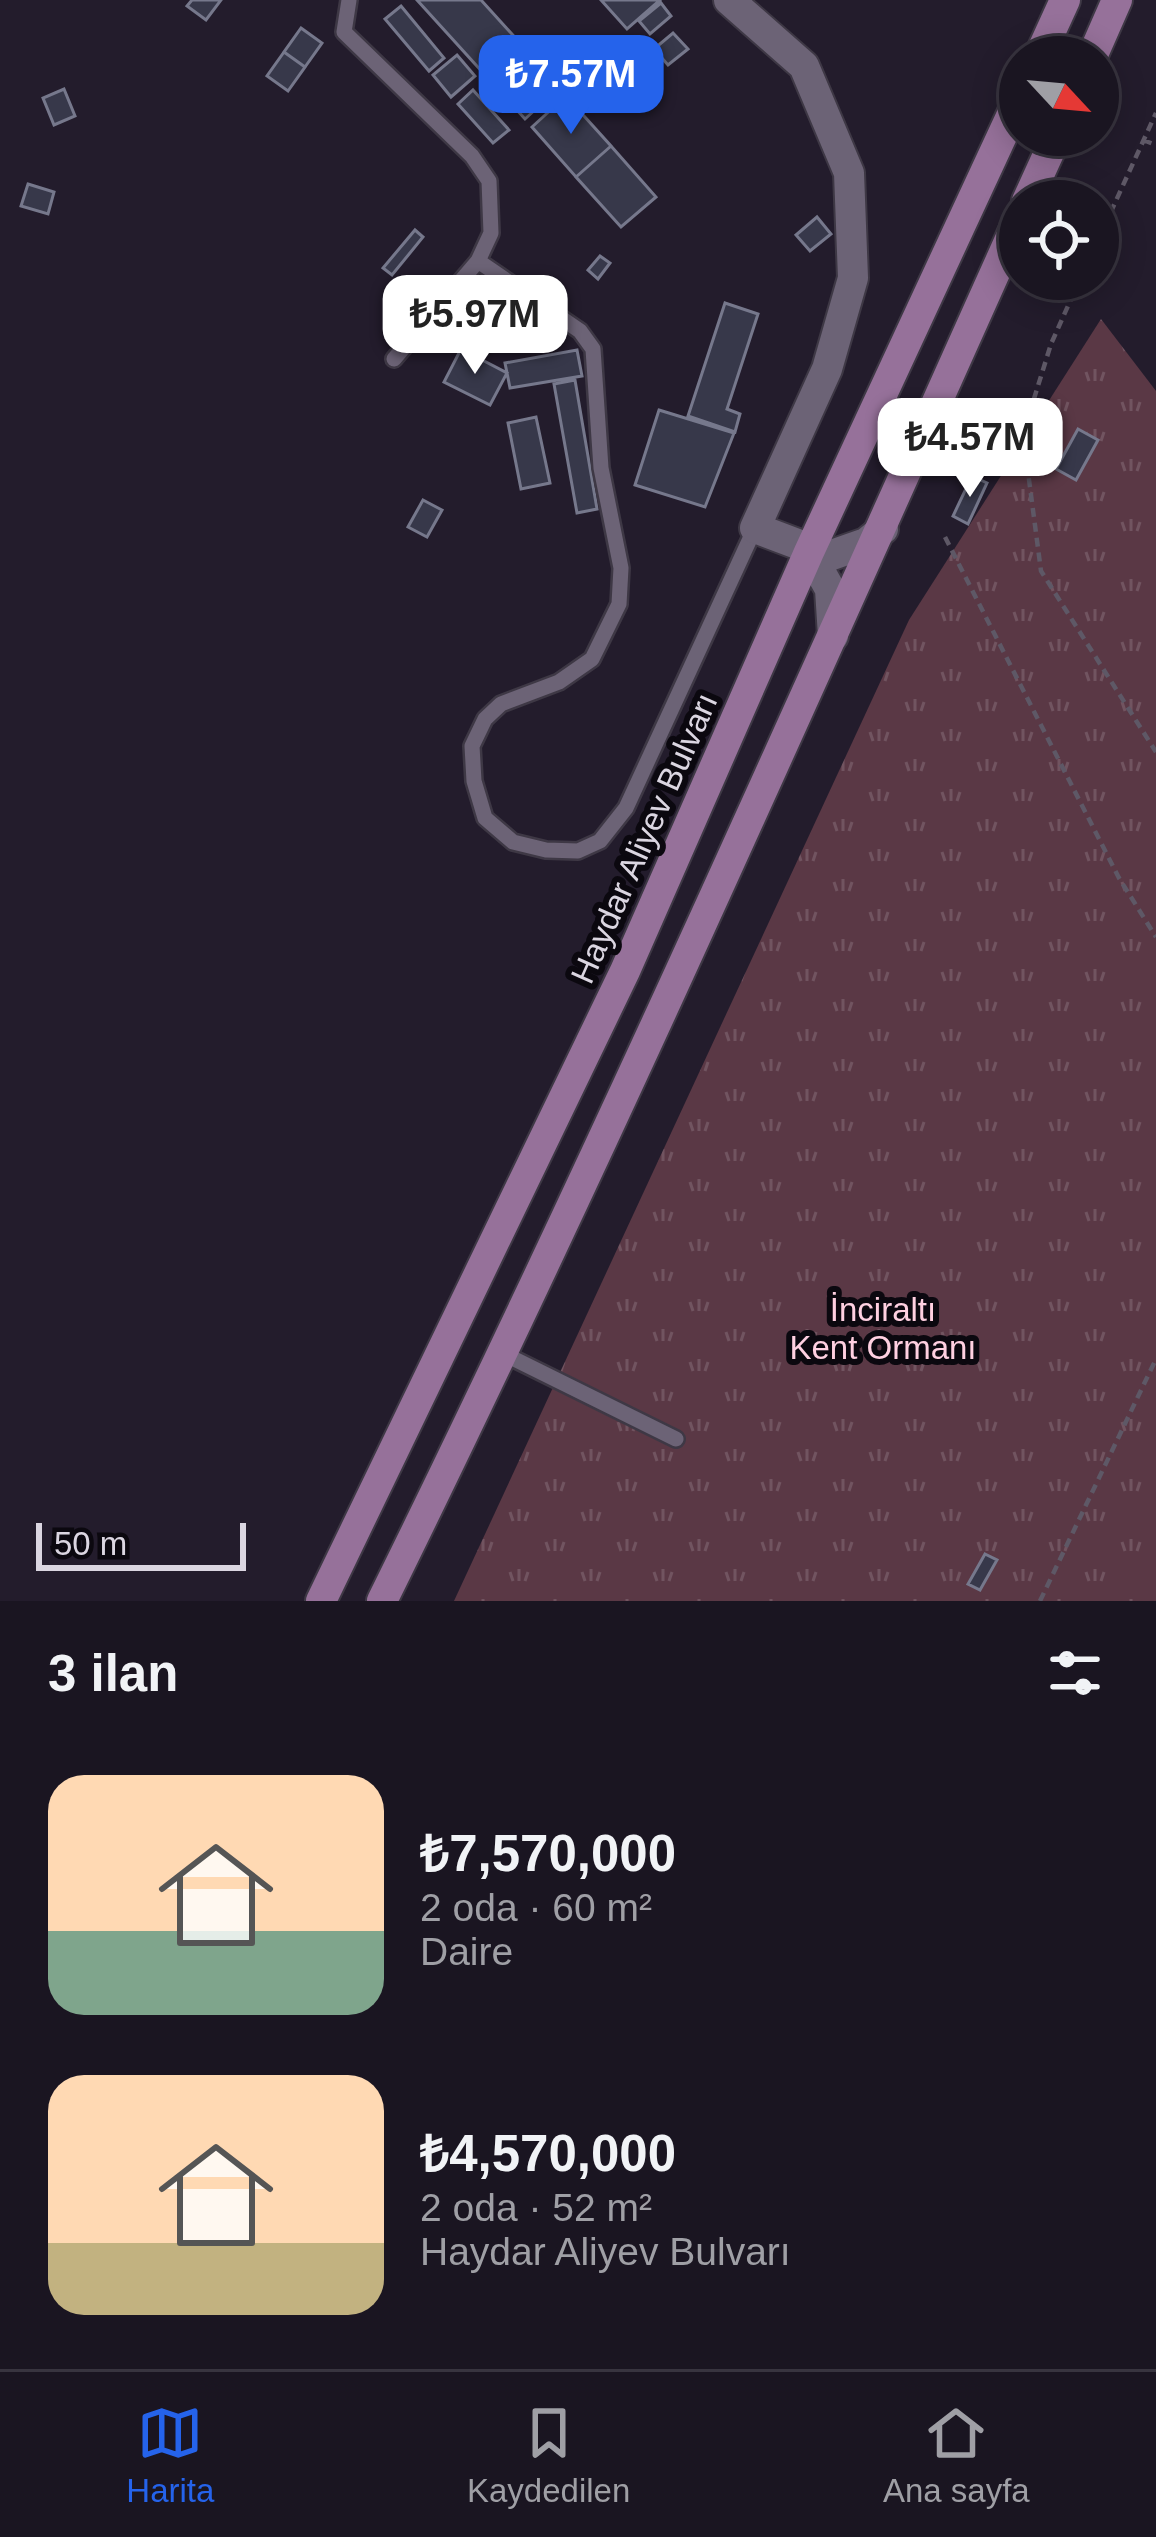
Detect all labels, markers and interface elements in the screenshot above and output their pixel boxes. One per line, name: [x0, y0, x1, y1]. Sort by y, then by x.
pin: ₺7.57M: [473, 35, 669, 137]
north arrow: [999, 36, 1119, 156]
map controls: [999, 36, 1119, 300]
text: ₺7.57M: [506, 52, 636, 95]
button: locate: [999, 180, 1119, 300]
pin: ₺5.97M: [377, 275, 573, 377]
text: ₺5.97M: [410, 292, 540, 335]
pin: ₺4.57M: [872, 398, 1068, 500]
text: ₺4.57M: [905, 415, 1035, 458]
street label: Haydar Aliyev Bulvarı: [563, 687, 725, 989]
park label: İnciraltı Kent Ormanı: [789, 1291, 977, 1366]
scale bar: [36, 1517, 246, 1570]
text: 50 m: [54, 1525, 127, 1562]
icon: filters: [1042, 1640, 1108, 1706]
text: 3 ilan: [48, 1645, 178, 1702]
icon: home: [144, 1823, 288, 1967]
text: ₺7,570,000: [420, 1825, 676, 1882]
text: 2 oda · 60 m²: [420, 1886, 652, 1929]
text: Daire: [420, 1930, 513, 1973]
icon: home: [144, 2123, 288, 2267]
text: ₺4,570,000: [420, 2125, 676, 2182]
text: 2 oda · 52 m²: [420, 2186, 652, 2229]
text: Haydar Aliyev Bulvarı: [420, 2230, 791, 2273]
tab: Harita: [126, 2400, 214, 2510]
tab: Kaydedilen: [467, 2400, 630, 2510]
tab: Ana sayfa: [883, 2400, 1030, 2510]

